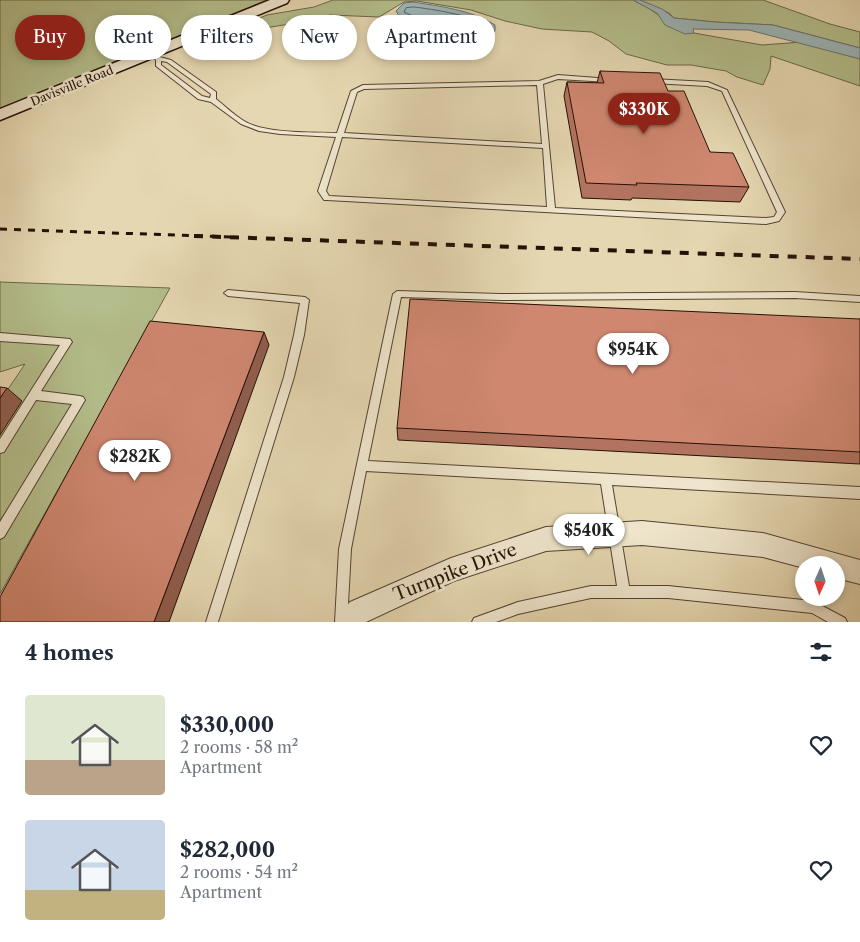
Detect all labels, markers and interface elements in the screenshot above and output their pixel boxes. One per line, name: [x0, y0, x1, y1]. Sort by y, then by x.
chip: Buy: [15, 15, 85, 60]
chip: Rent: [95, 15, 171, 60]
chip: Filters: [181, 15, 272, 60]
chip: New: [282, 15, 357, 60]
chip: Apartment: [367, 15, 495, 60]
street label: Davisville Road: [28, 62, 116, 109]
pin: $330K: [609, 92, 679, 135]
text: $330K: [619, 99, 669, 119]
pin: $954K: [598, 332, 668, 375]
text: $954K: [608, 339, 658, 359]
pin: $282K: [100, 440, 170, 482]
text: $282K: [110, 446, 160, 466]
pin: $540K: [554, 514, 624, 556]
text: $540K: [564, 520, 614, 540]
street label: Turnpike Drive: [390, 538, 520, 606]
north arrow: [795, 556, 845, 606]
map controls: [795, 556, 845, 606]
icon: filters: [807, 638, 835, 666]
text: 4 homes: [25, 640, 114, 665]
text: $330,000: [180, 712, 274, 737]
icon: home: [65, 715, 125, 775]
icon: heart: [807, 731, 835, 759]
text: 2 rooms · 58 m²: [180, 737, 298, 757]
text: Apartment: [180, 757, 262, 777]
text: $282,000: [180, 837, 275, 862]
icon: home: [65, 840, 125, 900]
icon: heart: [807, 856, 835, 884]
text: 2 rooms · 54 m²: [180, 862, 298, 882]
text: Apartment: [180, 882, 262, 902]

